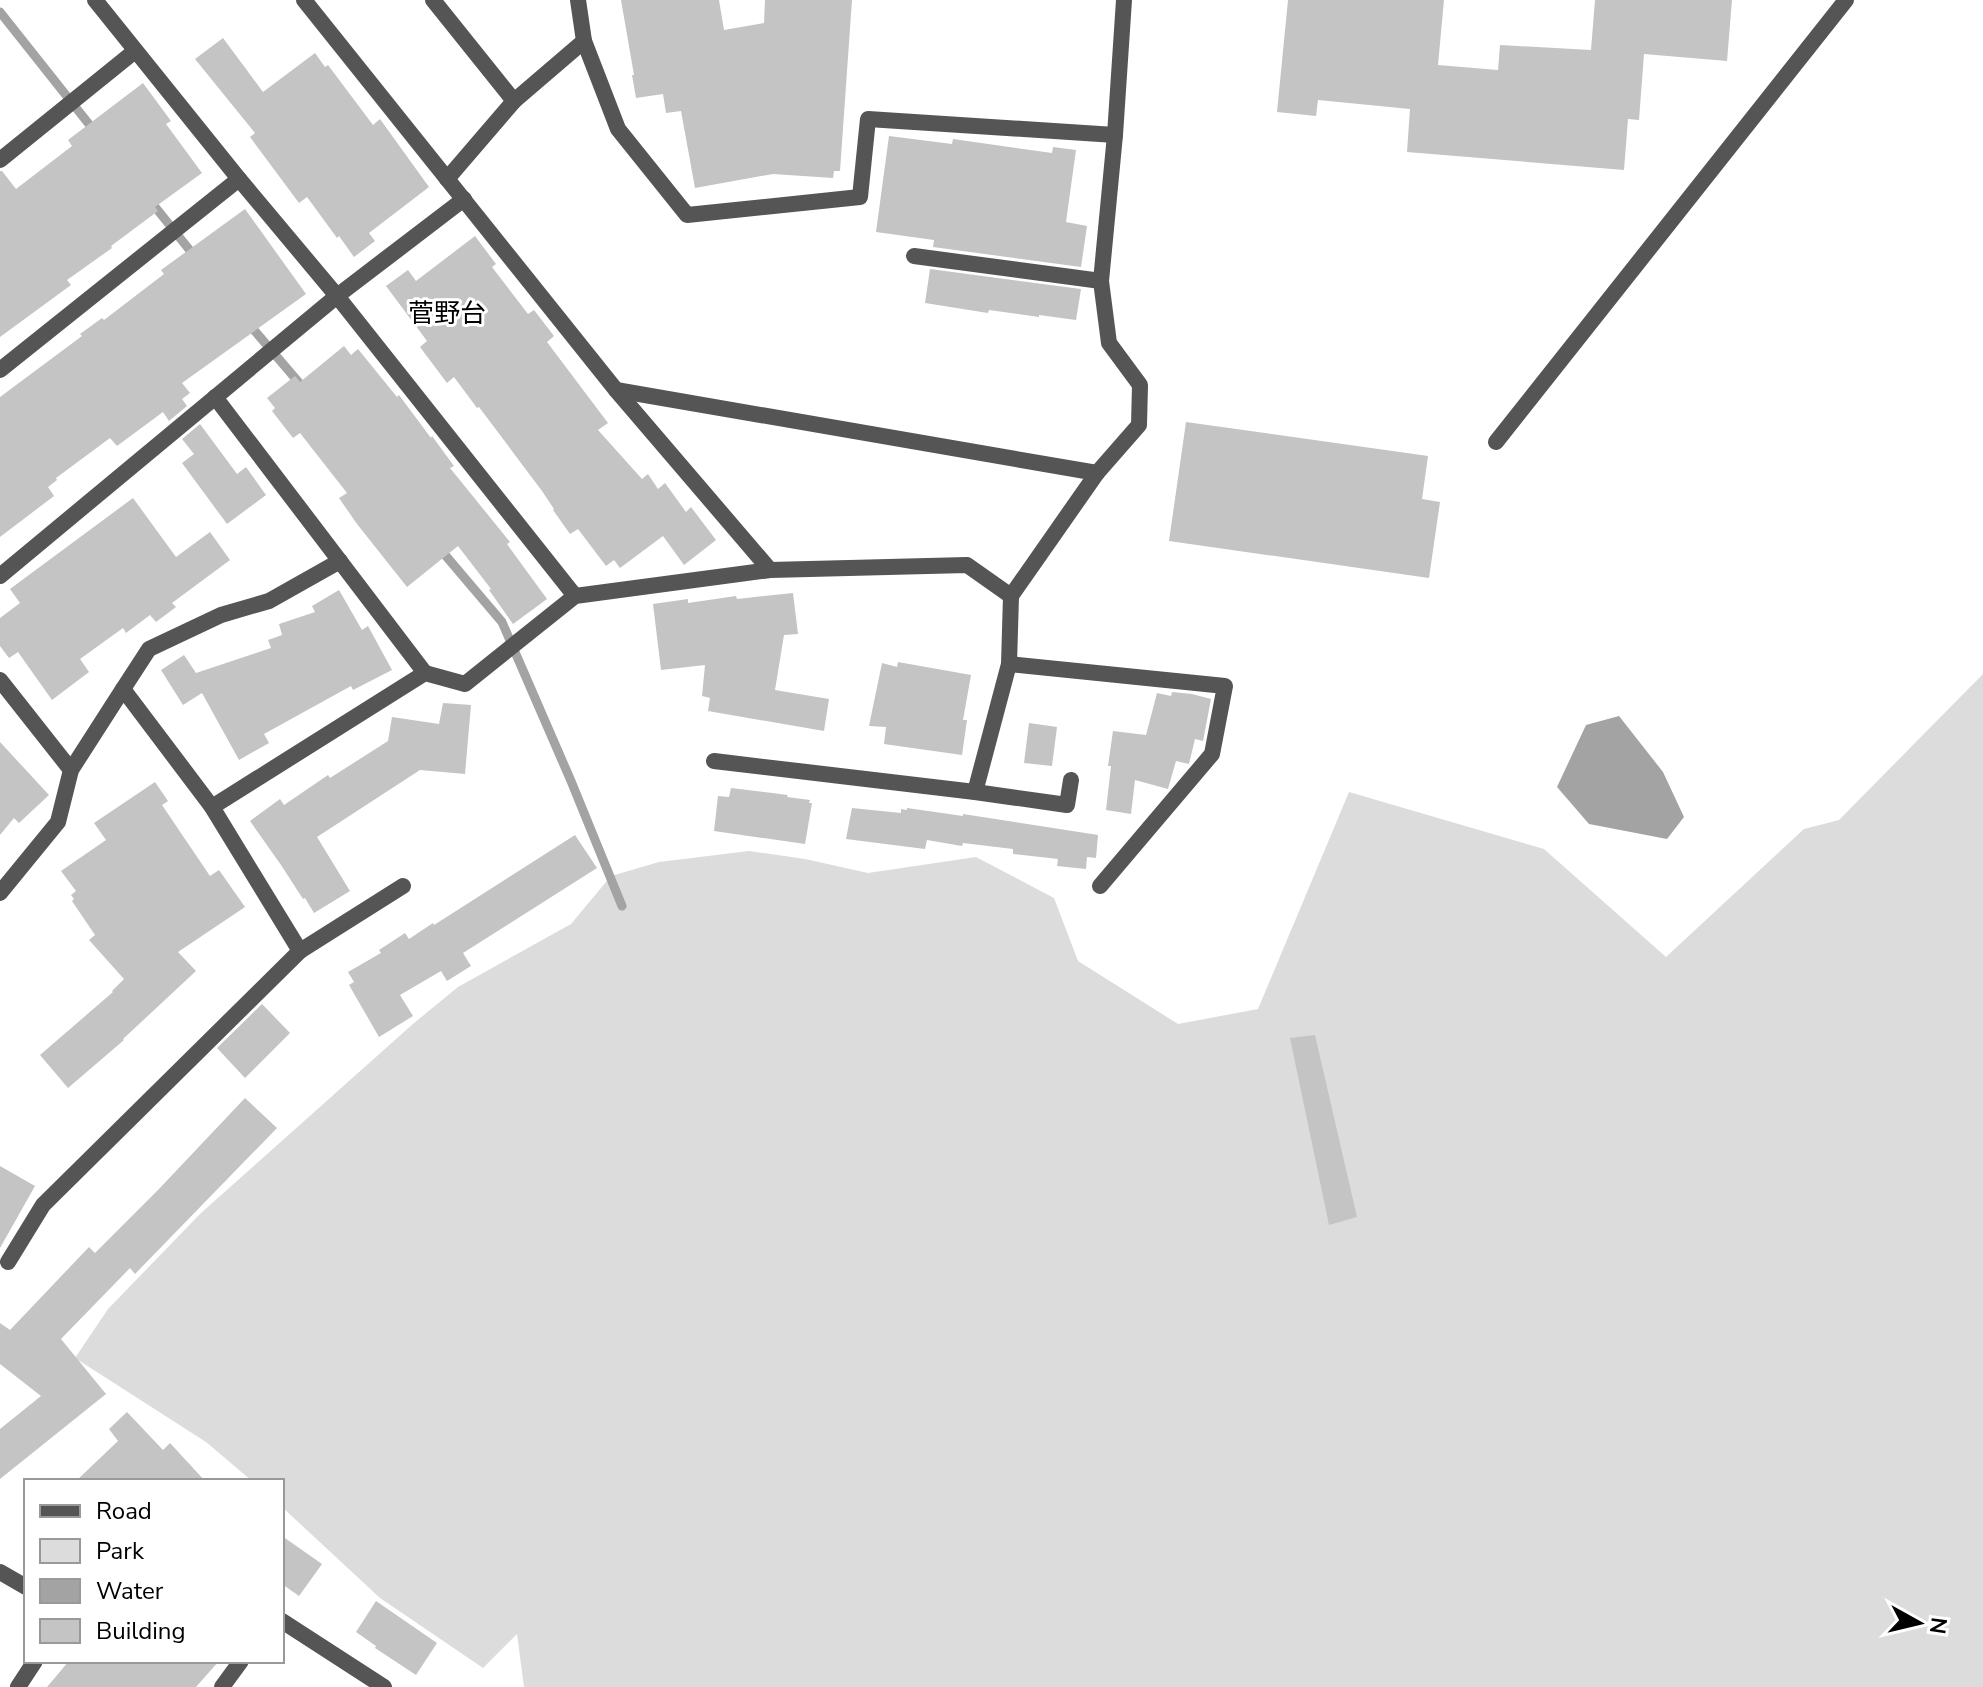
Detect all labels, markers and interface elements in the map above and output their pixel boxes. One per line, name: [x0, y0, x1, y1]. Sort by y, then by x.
district label: 菅野台: [408, 296, 486, 331]
legend: [24, 1479, 284, 1663]
text: Road: [96, 1495, 152, 1527]
text: Park: [96, 1535, 145, 1567]
text: Water: [96, 1575, 164, 1607]
north arrow: [1879, 1583, 1959, 1663]
text: Building: [96, 1615, 186, 1647]
text: N: [1922, 1615, 1954, 1636]

